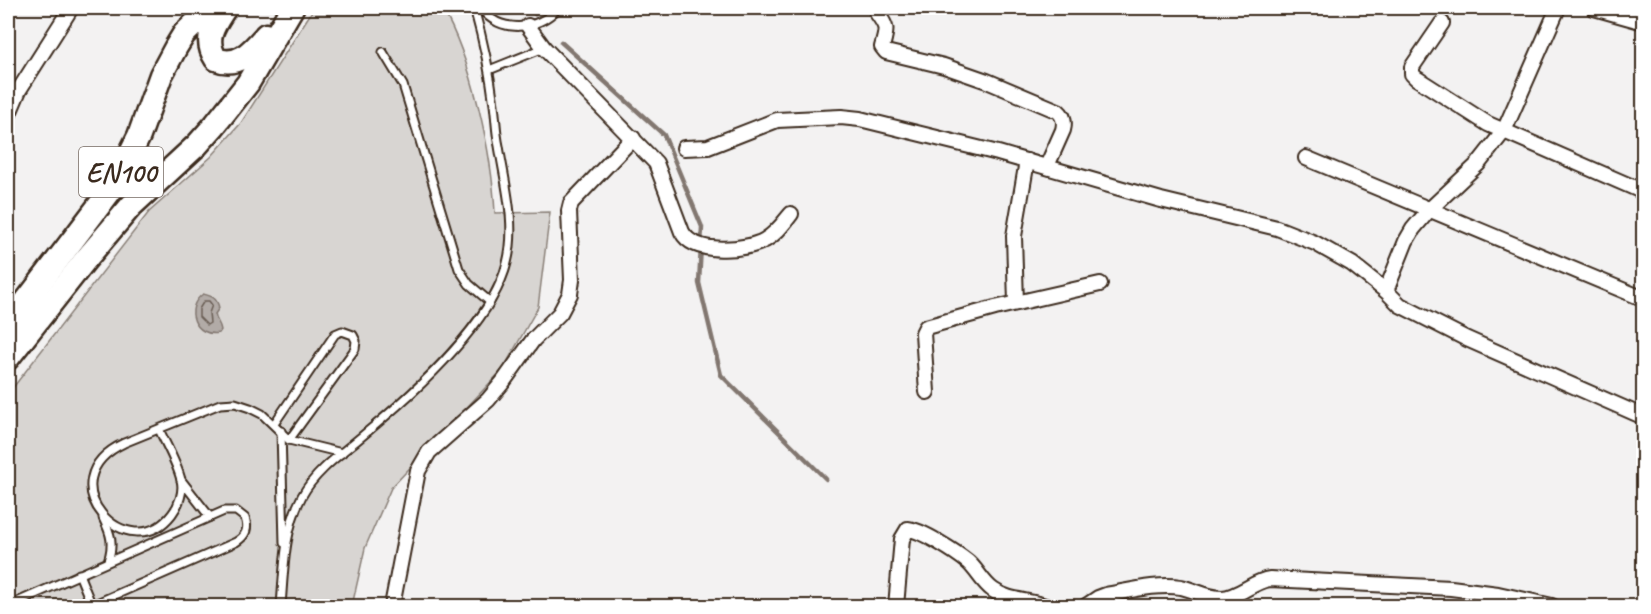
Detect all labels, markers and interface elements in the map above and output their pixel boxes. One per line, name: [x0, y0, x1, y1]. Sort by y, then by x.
road number: EN100: [79, 147, 163, 197]

